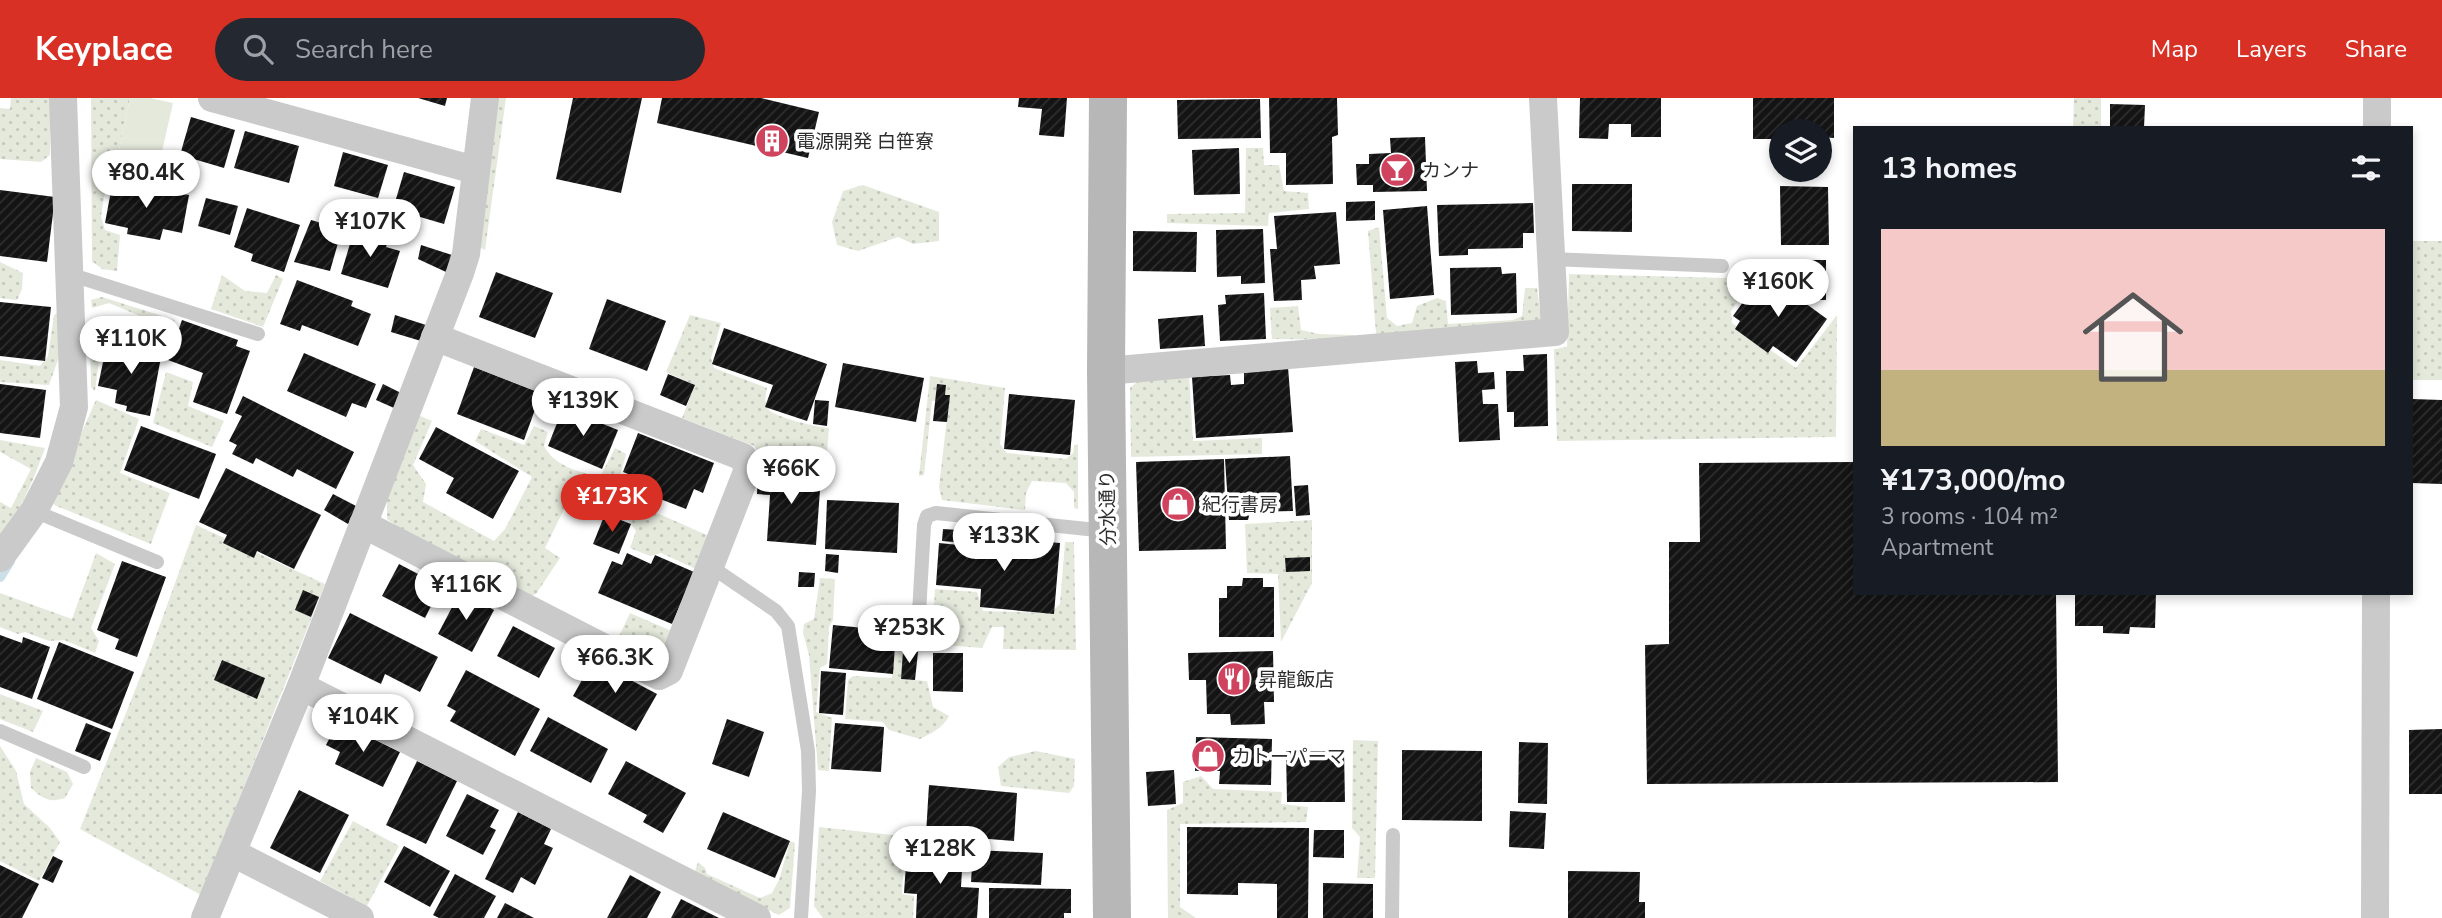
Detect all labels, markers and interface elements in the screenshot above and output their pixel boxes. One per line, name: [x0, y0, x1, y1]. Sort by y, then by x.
search box: [215, 18, 705, 81]
text: Keyplace: [35, 27, 173, 72]
icon: search: [239, 30, 277, 68]
text: Search here: [295, 32, 433, 67]
text: Map: [2151, 33, 2198, 65]
text: Layers: [2236, 33, 2307, 65]
text: Share: [2345, 33, 2407, 65]
map controls: [1769, 119, 1832, 182]
button: layers: [1769, 119, 1832, 182]
building icon: 電源開発 白笹寮: [753, 122, 791, 160]
place label: 電源開発 白笹寮: [796, 129, 934, 155]
text: 13 homes: [1881, 148, 2017, 189]
icon: filters: [2347, 149, 2385, 187]
pin: ¥80.4K: [89, 150, 203, 210]
bar icon: カンナ: [1378, 151, 1416, 189]
text: ¥80.4K: [108, 157, 184, 188]
place label: カンナ: [1422, 158, 1479, 184]
pin: ¥107K: [321, 200, 419, 259]
text: ¥107K: [335, 206, 405, 237]
pin: ¥160K: [1729, 260, 1827, 319]
text: ¥160K: [1743, 266, 1813, 297]
icon: home: [2070, 274, 2196, 400]
pin: ¥110K: [82, 316, 180, 376]
text: ¥110K: [96, 323, 166, 354]
pin: ¥139K: [534, 378, 632, 438]
text: ¥139K: [548, 385, 618, 416]
pin: ¥66K: [750, 446, 832, 506]
text: ¥66K: [763, 453, 819, 484]
text: ¥173,000/mo: [1881, 460, 2066, 501]
street label: 分水通り: [1094, 470, 1122, 546]
pin: ¥173K: [563, 474, 661, 534]
text: ¥173K: [577, 481, 647, 512]
shop icon: 紀行書房: [1159, 485, 1197, 523]
place label: 紀行書房: [1202, 492, 1278, 518]
text: 3 rooms · 104 m²: [1881, 501, 2058, 532]
pin: ¥133K: [955, 514, 1053, 573]
text: ¥133K: [969, 520, 1039, 551]
text: Apartment: [1881, 532, 1993, 563]
pin: ¥116K: [417, 562, 515, 622]
text: ¥116K: [431, 569, 501, 600]
pin: ¥253K: [860, 606, 958, 665]
text: ¥253K: [874, 612, 944, 643]
pin: ¥66.3K: [558, 636, 672, 695]
text: ¥66.3K: [577, 642, 653, 673]
restaurant icon: 昇龍飯店: [1215, 660, 1253, 698]
place label: 昇龍飯店: [1258, 667, 1334, 693]
pin: ¥104K: [314, 694, 412, 754]
text: ¥104K: [328, 701, 398, 732]
shop icon: カトーパーマ: [1189, 737, 1227, 775]
place label: カトーパーマ: [1232, 744, 1346, 770]
pin: ¥128K: [891, 826, 989, 886]
text: ¥128K: [905, 833, 975, 864]

